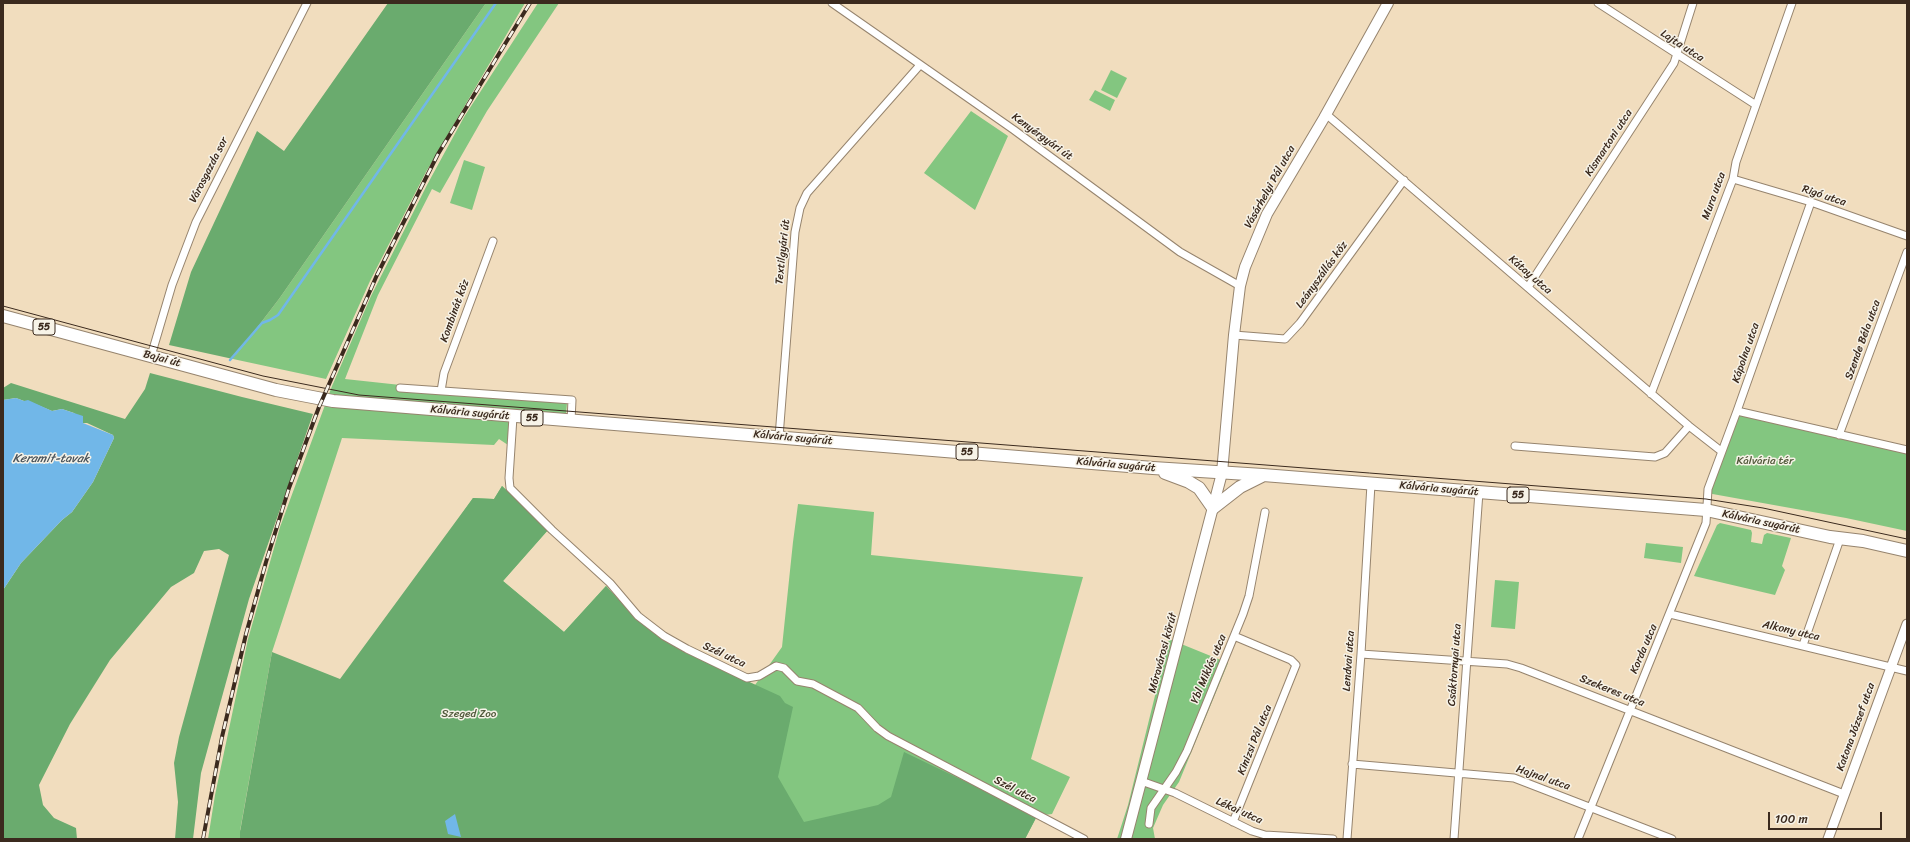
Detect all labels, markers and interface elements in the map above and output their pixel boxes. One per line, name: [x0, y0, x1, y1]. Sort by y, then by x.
street label: Lajta utca: [1658, 27, 1706, 65]
street label: Kismartoni utca: [1582, 107, 1636, 179]
street label: Kenyérgyári út: [1009, 110, 1075, 164]
street label: Városgazda sor: [187, 135, 231, 205]
street label: Vásárhelyi Pál utca: [1242, 143, 1298, 231]
street label: Mura utca: [1699, 170, 1729, 222]
street label: Rigó utca: [1800, 183, 1848, 209]
street label: Textilgyári út: [773, 219, 793, 285]
street label: Leányszállás köz: [1293, 239, 1351, 311]
street label: Kátay utca: [1506, 253, 1554, 297]
street label: Kombinát köz: [438, 278, 472, 344]
street label: Szende Béla utca: [1842, 298, 1884, 382]
road number: 55: [33, 319, 55, 335]
street label: Kápolna utca: [1730, 321, 1762, 385]
street label: Bajai út: [142, 348, 182, 370]
street label: Kálvária sugárút: [430, 403, 510, 423]
road number: 55: [521, 410, 543, 426]
street label: Kálvária sugárút: [753, 428, 833, 448]
road number: 55: [956, 444, 978, 460]
water label: Keramit-tavak: [13, 452, 89, 466]
park label: Kálvária tér: [1737, 454, 1793, 468]
street label: Kálvária sugárút: [1076, 455, 1156, 475]
street label: Kálvária sugárút: [1399, 479, 1479, 499]
road number: 55: [1507, 487, 1529, 503]
street label: Kálvária sugárút: [1721, 507, 1801, 537]
street label: Móravárosi körút: [1146, 611, 1180, 695]
street label: Alkony utca: [1761, 618, 1821, 644]
street label: Korda utca: [1628, 622, 1660, 676]
street label: Csáktornyai utca: [1446, 623, 1464, 707]
street label: Lendvai utca: [1340, 630, 1358, 692]
street label: Ybl Miklós utca: [1189, 632, 1229, 706]
street label: Szél utca: [701, 639, 747, 671]
street label: Szekeres utca: [1578, 672, 1646, 710]
street label: Katona József utca: [1834, 681, 1878, 773]
street label: Kinizsi Pál utca: [1235, 703, 1275, 777]
park label: Szeged Zoo: [442, 707, 496, 721]
street label: Hajnal utca: [1514, 763, 1572, 793]
street label: Szél utca: [992, 774, 1038, 806]
street label: Lékai utca: [1214, 795, 1264, 827]
scale bar: [1770, 804, 1884, 830]
text: 100 m: [1775, 808, 1808, 830]

